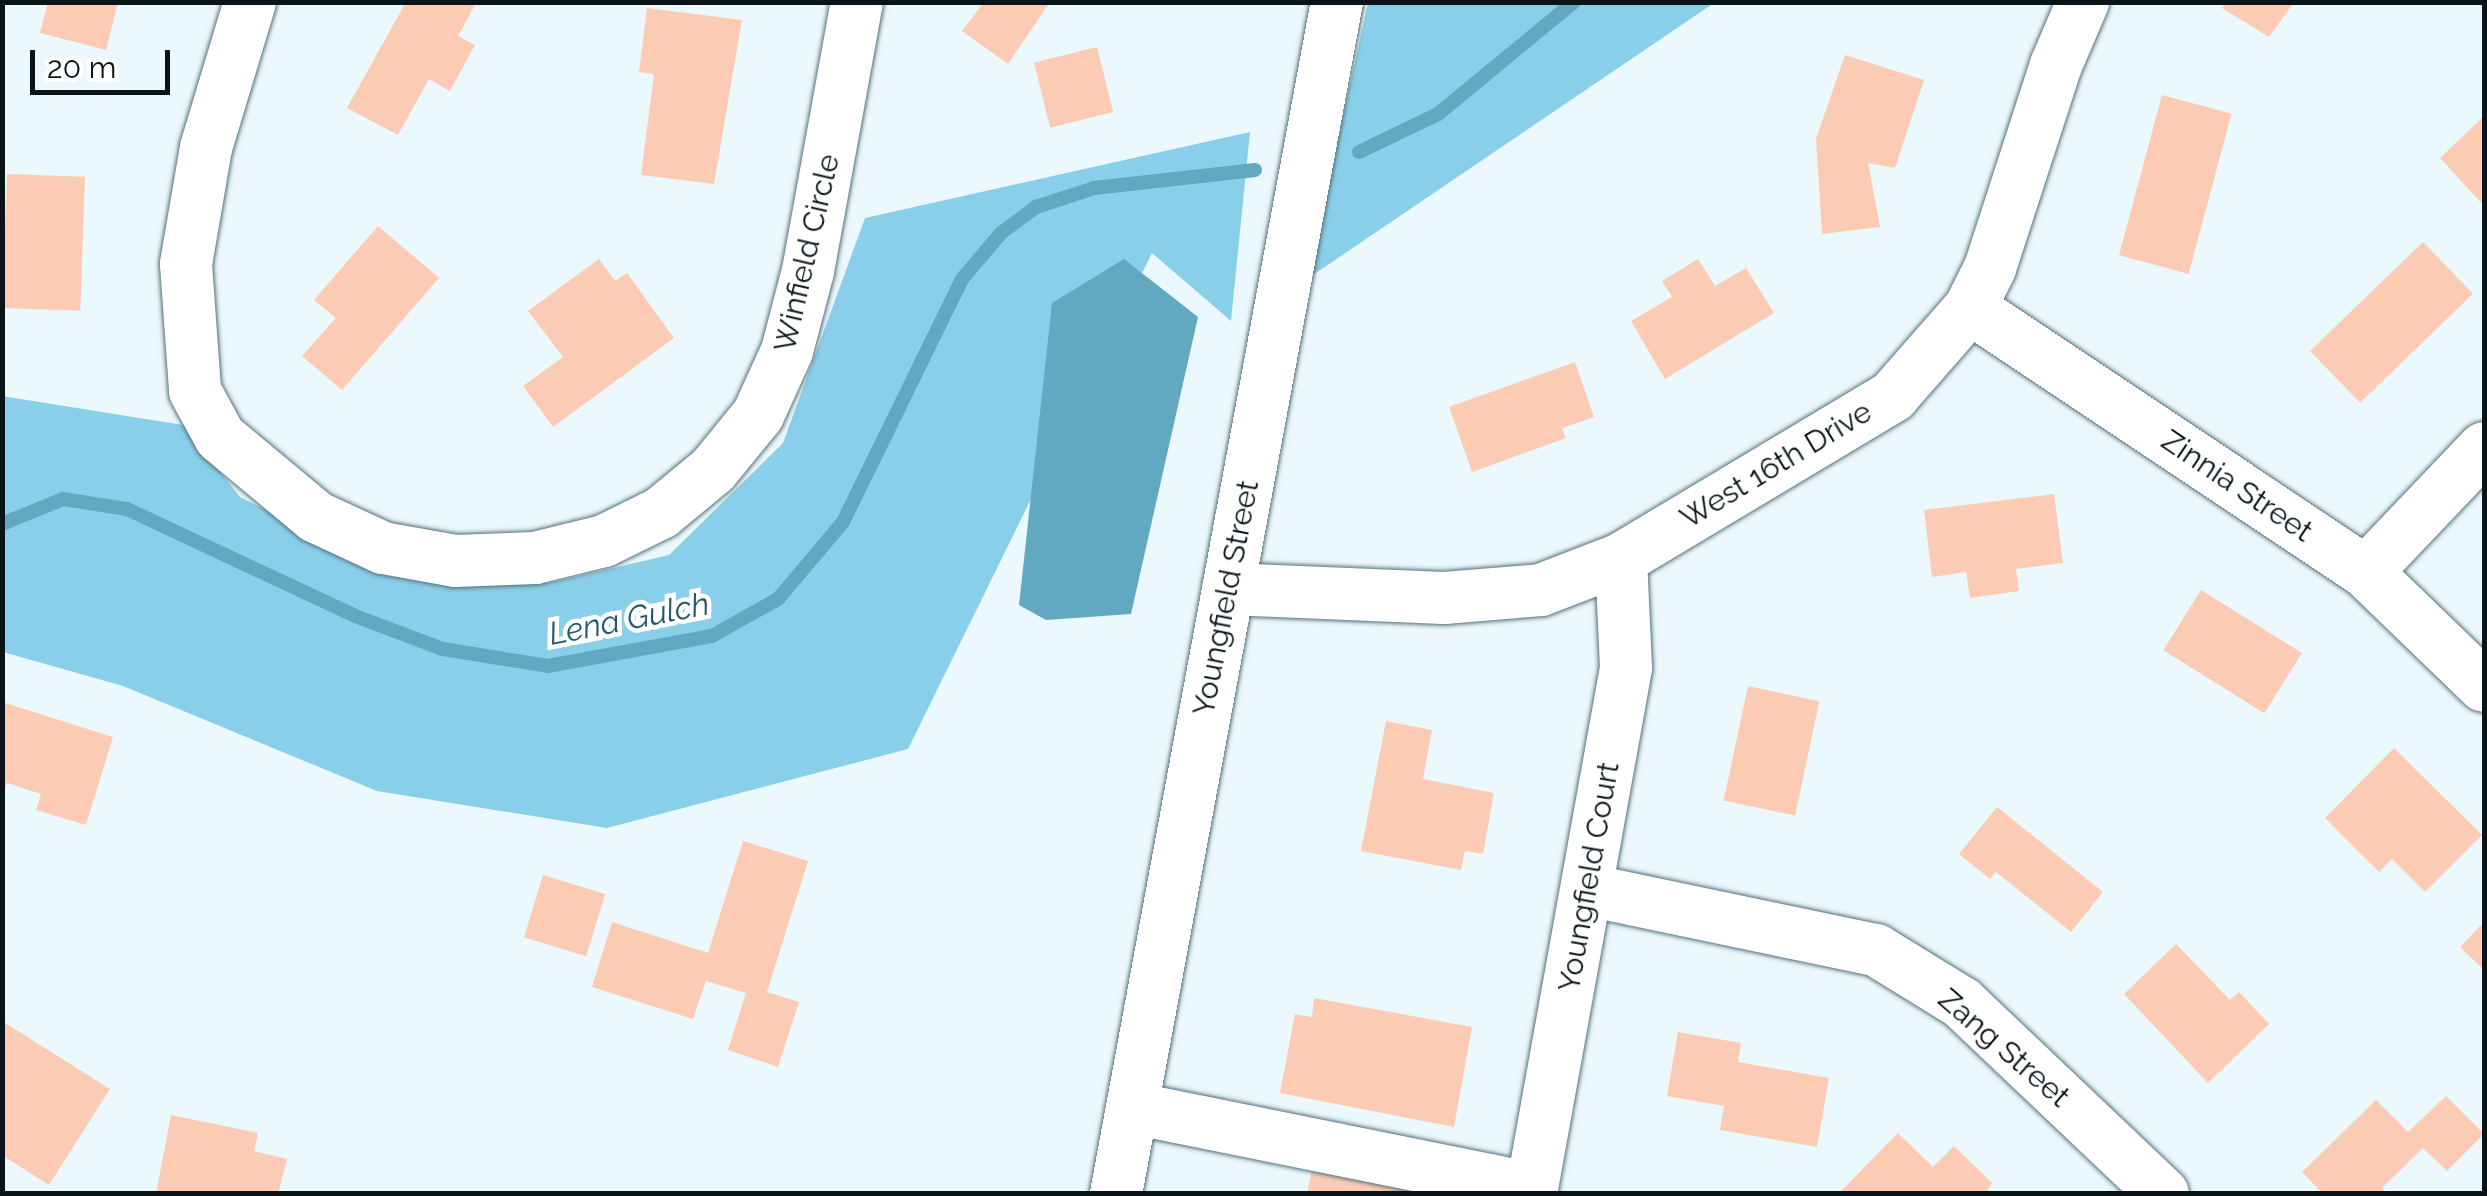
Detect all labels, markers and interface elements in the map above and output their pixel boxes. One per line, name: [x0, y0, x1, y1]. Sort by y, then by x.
scale bar: [35, 30, 175, 92]
text: 20 m: [47, 50, 116, 85]
street label: Winfield Circle: [767, 151, 847, 355]
street label: West 16th Drive: [1674, 394, 1878, 536]
street label: Zinnia Street: [2155, 422, 2319, 550]
street label: Youngfield Street: [1186, 477, 1266, 719]
water label: Lena Gulch: [546, 585, 712, 653]
street label: Youngfield Court: [1551, 759, 1627, 995]
street label: Zang Street: [1931, 981, 2077, 1115]

